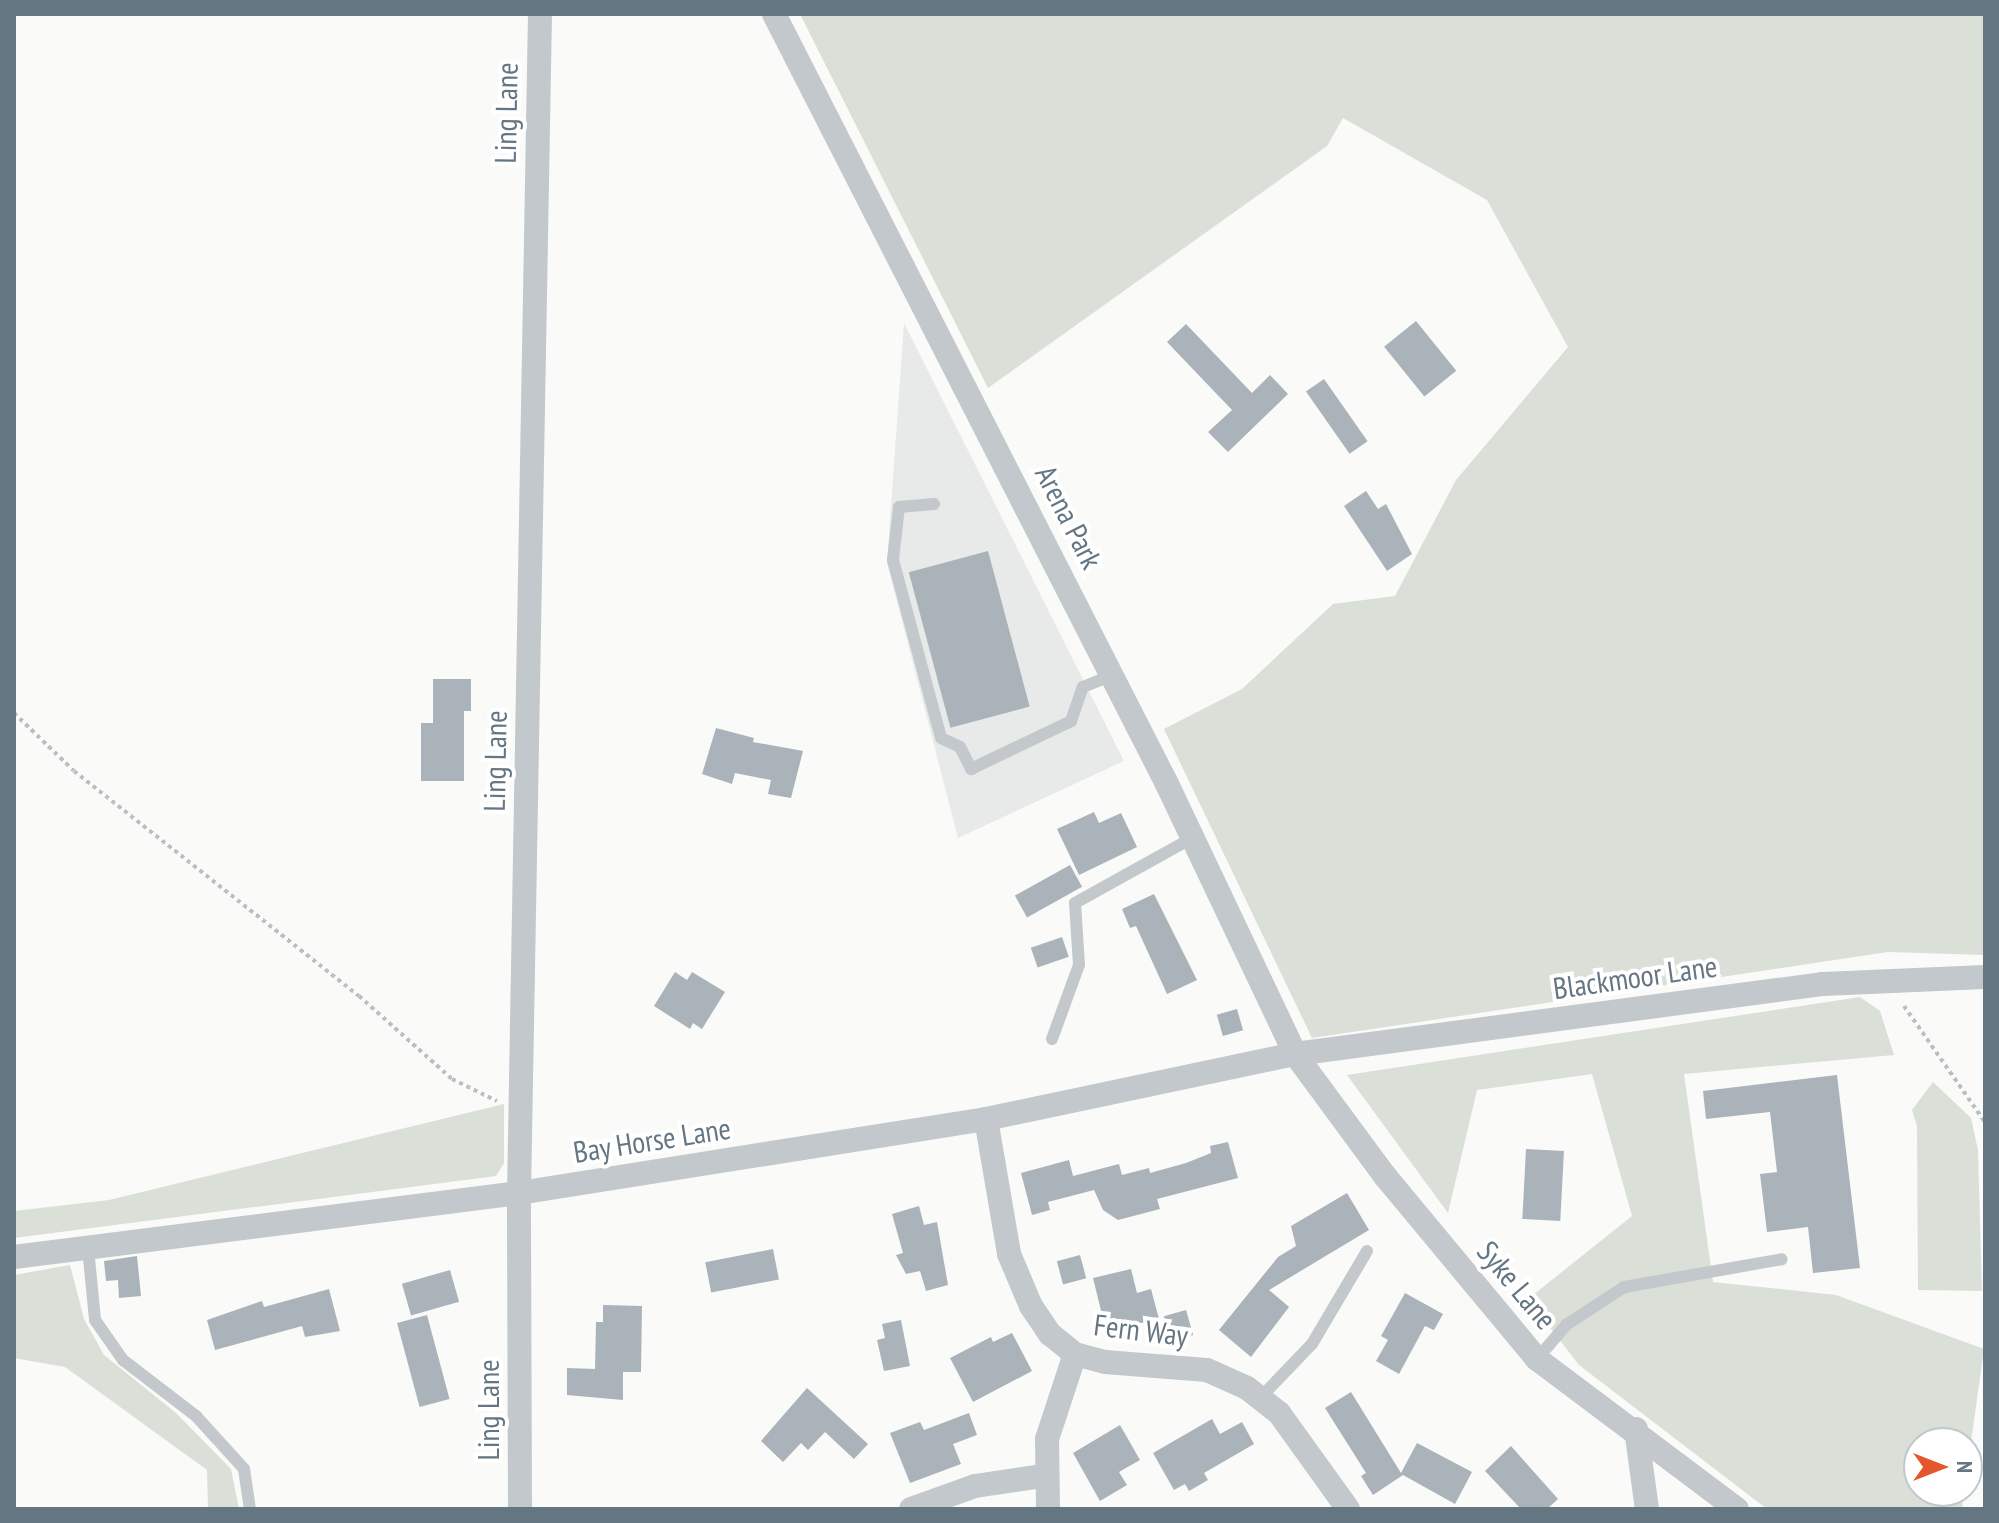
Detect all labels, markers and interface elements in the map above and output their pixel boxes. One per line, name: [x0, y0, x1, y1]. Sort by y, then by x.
street label: Ling Lane: [487, 62, 525, 164]
street label: Arena Park: [1028, 459, 1110, 575]
street label: Ling Lane: [476, 710, 514, 812]
street label: Blackmoor Lane: [1551, 948, 1719, 1006]
street label: Bay Horse Lane: [570, 1110, 734, 1170]
street label: Syke Lane: [1470, 1234, 1564, 1336]
street label: Fern Way: [1092, 1306, 1190, 1354]
street label: Ling Lane: [470, 1359, 506, 1461]
north arrow: [1903, 1427, 1983, 1507]
text: N: [1951, 1461, 1979, 1473]

